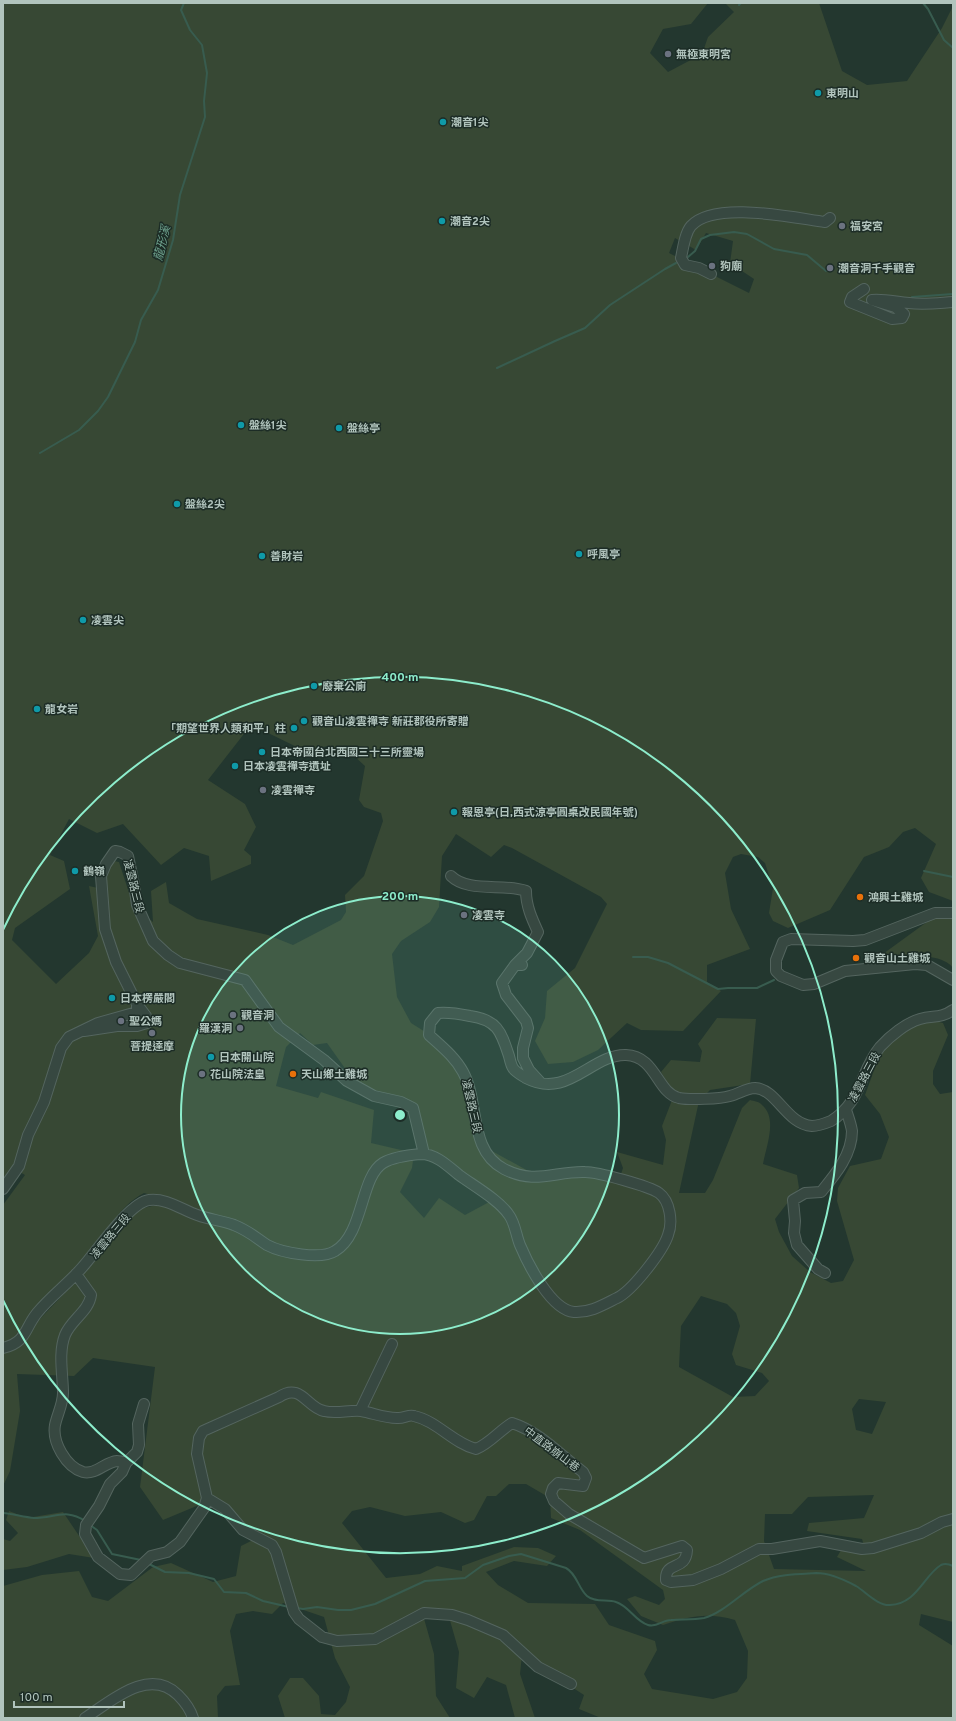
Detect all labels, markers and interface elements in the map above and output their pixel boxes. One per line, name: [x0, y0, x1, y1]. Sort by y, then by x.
place label: 無極東明宮: [676, 48, 731, 62]
marker: 無極東明宮: [663, 49, 673, 59]
place label: 東明山: [826, 87, 859, 101]
marker: 東明山: [813, 88, 823, 98]
place label: 潮音1尖: [451, 116, 488, 130]
marker: 潮音1尖: [438, 117, 448, 127]
place label: 潮音2尖: [450, 215, 490, 229]
marker: 潮音2尖: [437, 216, 447, 226]
place label: 福安宮: [850, 220, 883, 234]
marker: 福安宮: [837, 221, 847, 231]
water label: 龍形溪: [151, 222, 176, 263]
place label: 狗廟: [720, 260, 742, 274]
marker: 狗廟: [707, 261, 717, 271]
place label: 潮音洞千手觀音: [838, 262, 915, 276]
marker: 潮音洞千手觀音: [825, 263, 835, 273]
place label: 盤絲1尖: [249, 419, 286, 433]
marker: 盤絲1尖: [236, 420, 246, 430]
place label: 盤絲亭: [347, 422, 380, 436]
marker: 盤絲亭: [334, 423, 344, 433]
place label: 盤絲2尖: [185, 498, 225, 512]
marker: 盤絲2尖: [172, 499, 182, 509]
place label: 呼風亭: [587, 548, 620, 562]
marker: 呼風亭: [574, 549, 584, 559]
place label: 善財岩: [270, 550, 303, 564]
marker: 善財岩: [257, 551, 267, 561]
place label: 凌雲尖: [91, 614, 124, 628]
marker: 凌雲尖: [78, 615, 88, 625]
text: 400 m: [381, 670, 419, 686]
place label: 廢棄公廁: [322, 680, 366, 694]
marker: 廢棄公廁: [309, 681, 319, 691]
place label: 龍女岩: [45, 703, 78, 717]
marker: 龍女岩: [32, 704, 42, 714]
place label: 觀音山凌雲禪寺 新莊郡役所寄贈: [312, 715, 469, 729]
marker: 觀音山凌雲禪寺 新莊郡役所寄贈: [299, 716, 309, 726]
place label: 「期望世界人類和平」柱: [165, 722, 286, 736]
marker: 「期望世界人類和平」柱: [289, 723, 299, 733]
place label: 日本帝國台北西國三十三所靈場: [270, 746, 424, 760]
marker: 日本帝國台北西國三十三所靈場: [257, 747, 267, 757]
place label: 日本凌雲禪寺遺址: [243, 760, 331, 774]
marker: 日本凌雲禪寺遺址: [230, 761, 240, 771]
place label: 凌雲禪寺: [271, 784, 315, 798]
marker: 凌雲禪寺: [258, 785, 268, 795]
place label: 報恩亭(日,西式涼亭圓桌改民國年號): [462, 806, 638, 820]
marker: 報恩亭(日,西式涼亭圓桌改民國年號): [449, 807, 459, 817]
street label: 凌雲路三段: [120, 858, 146, 915]
place label: 鶴嶺: [83, 865, 105, 879]
marker: 鶴嶺: [70, 866, 80, 876]
text: 200 m: [382, 889, 418, 905]
place label: 鴻興土雞城: [868, 891, 924, 905]
marker: 鴻興土雞城: [855, 892, 865, 902]
place label: 凌雲寺: [472, 909, 505, 923]
marker: 凌雲寺: [459, 910, 469, 920]
place label: 觀音山土雞城: [864, 952, 931, 966]
marker: 觀音山土雞城: [851, 953, 861, 963]
place label: 日本楞嚴閣: [120, 992, 175, 1006]
marker: 日本楞嚴閣: [107, 993, 117, 1003]
place label: 觀音洞: [241, 1009, 274, 1023]
marker: 觀音洞: [228, 1010, 238, 1020]
place label: 聖公媽: [129, 1015, 162, 1029]
marker: 聖公媽: [116, 1016, 126, 1026]
place label: 羅漢洞: [199, 1022, 232, 1036]
marker: 羅漢洞: [235, 1023, 245, 1033]
marker: 菩提達摩: [147, 1028, 157, 1038]
place label: 菩提達摩: [130, 1040, 174, 1054]
street label: 凌雲路三段: [846, 1050, 884, 1105]
place label: 日本開山院: [219, 1051, 274, 1065]
marker: 日本開山院: [206, 1052, 216, 1062]
place label: 花山院法皇: [210, 1068, 265, 1082]
place label: 天山鄉土雞城: [301, 1068, 368, 1082]
marker: 花山院法皇: [197, 1069, 207, 1079]
marker: 天山鄉土雞城: [288, 1069, 298, 1079]
street label: 凌雲路三段: [458, 1078, 484, 1135]
centre of rings: [393, 1108, 407, 1122]
street label: 凌雲路三段: [88, 1211, 134, 1262]
street label: 中直路崩山巷: [521, 1424, 582, 1475]
scale bar: [14, 1683, 124, 1709]
text: 100 m: [20, 1690, 53, 1706]

